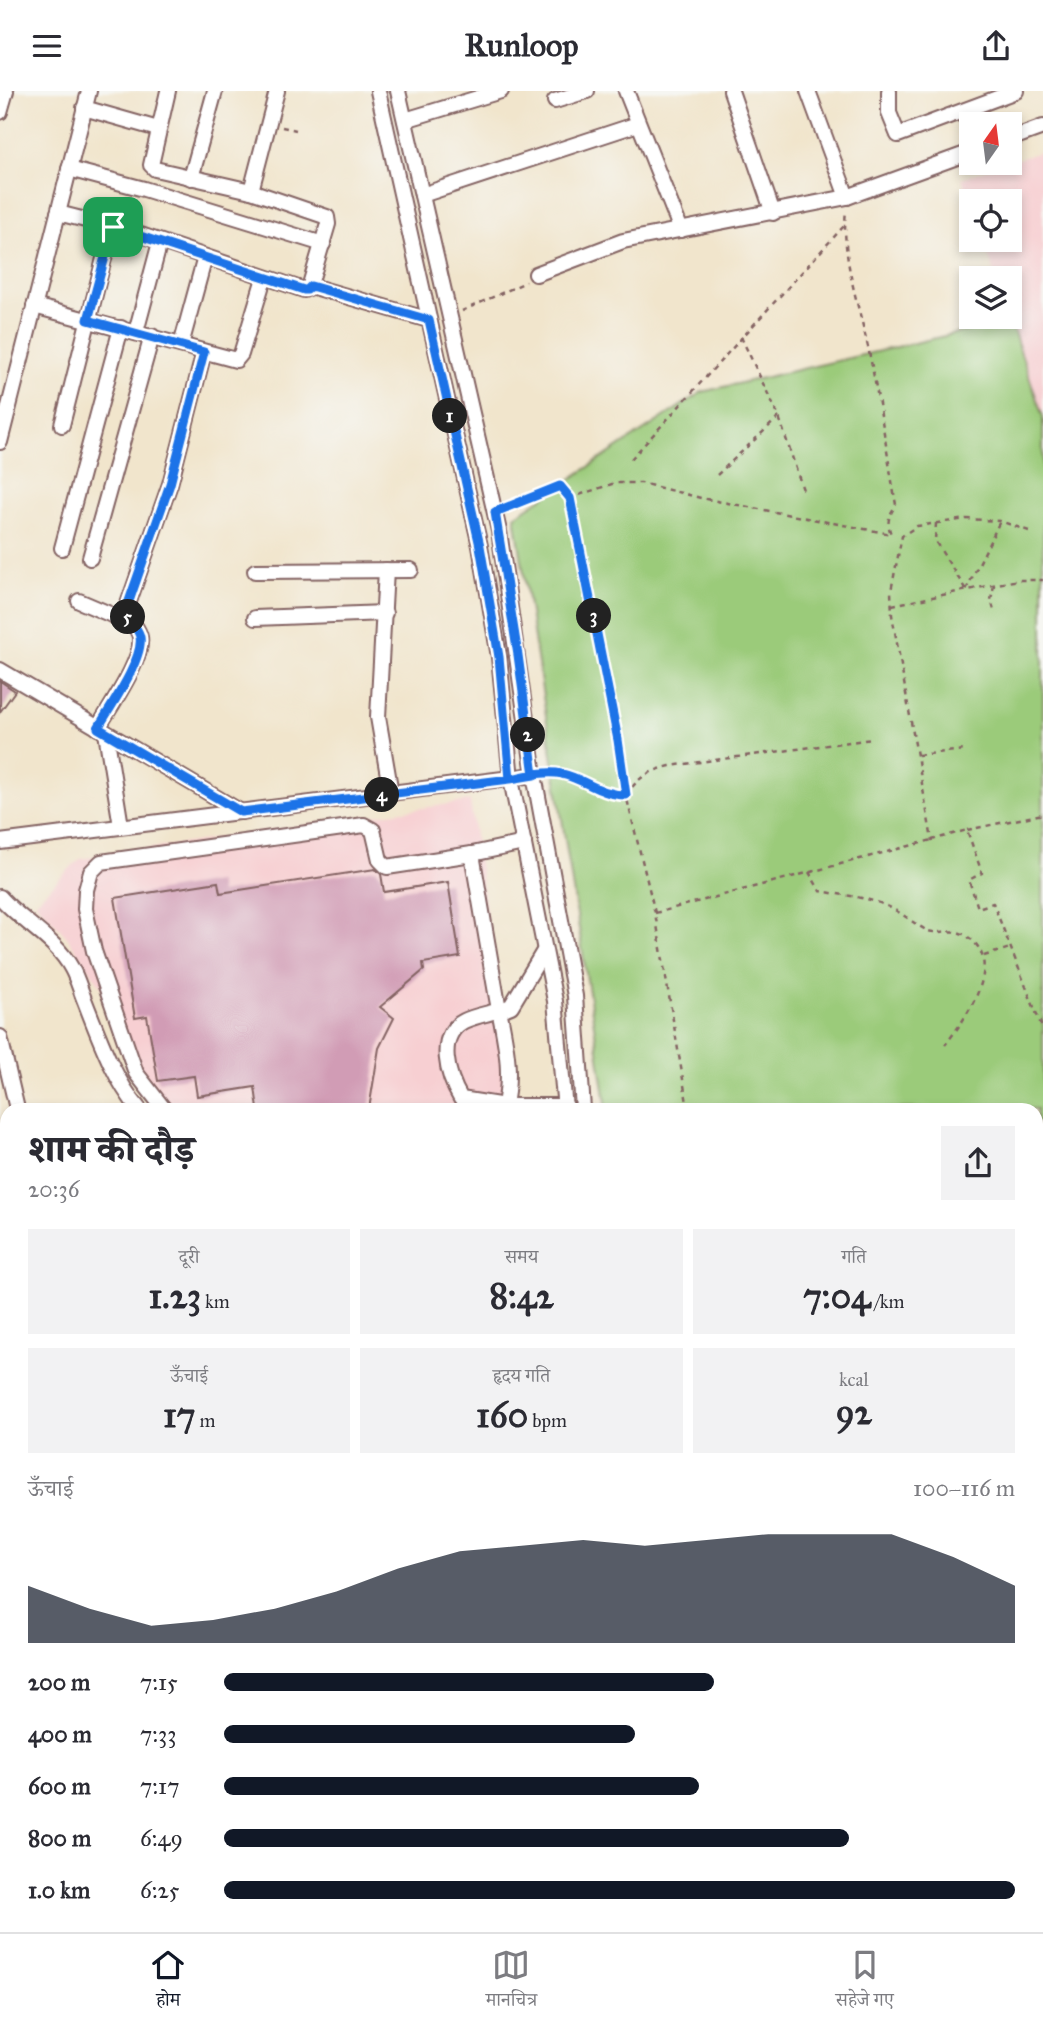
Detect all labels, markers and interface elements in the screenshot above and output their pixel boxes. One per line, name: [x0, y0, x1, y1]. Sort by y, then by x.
text: Runloop: [465, 26, 578, 65]
icon: menu: [28, 27, 66, 65]
icon: share: [977, 27, 1015, 65]
north arrow: [959, 112, 1022, 175]
map controls: [959, 112, 1022, 329]
button: locate: [959, 189, 1022, 252]
pin: [83, 197, 143, 257]
icon: arrive: [94, 208, 132, 246]
button: layers: [959, 266, 1022, 329]
pin: 1: [433, 399, 468, 433]
text: 1: [446, 404, 453, 427]
pin: 5: [110, 599, 146, 635]
pin: 3: [576, 599, 612, 633]
text: 3: [590, 604, 597, 627]
text: 5: [123, 605, 132, 628]
pin: 2: [510, 717, 546, 753]
text: 2: [523, 723, 532, 746]
pin: 4: [364, 777, 400, 813]
text: 4: [376, 783, 387, 806]
text: शाम की दौड़: [28, 1126, 194, 1172]
button: share: [941, 1126, 1015, 1200]
text: 20:36: [28, 1175, 80, 1203]
text: दूरी: [179, 1245, 199, 1268]
text: समय: [505, 1245, 538, 1268]
text: गति: [841, 1245, 866, 1268]
text: 1.23: [149, 1275, 201, 1318]
text: 8:42: [489, 1275, 554, 1318]
text: 7:04: [803, 1275, 871, 1318]
text: km: [201, 1290, 230, 1313]
text: /km: [871, 1290, 905, 1313]
text: ऊँचाई: [170, 1364, 208, 1387]
text: हृदय गति: [493, 1364, 550, 1387]
text: kcal: [839, 1368, 869, 1391]
text: 92: [836, 1391, 872, 1434]
text: 17: [163, 1394, 195, 1437]
text: 160: [476, 1394, 528, 1437]
text: m: [195, 1409, 215, 1432]
text: bpm: [528, 1409, 567, 1432]
text: ऊँचाई: [28, 1474, 73, 1502]
text: 100–116 m: [913, 1474, 1015, 1502]
text: 200 m: [28, 1668, 90, 1696]
text: 7:15: [140, 1668, 178, 1696]
text: 400 m: [28, 1720, 92, 1748]
text: 7:33: [140, 1720, 176, 1748]
text: 600 m: [28, 1772, 91, 1800]
text: 7:17: [140, 1772, 179, 1800]
text: 800 m: [28, 1824, 91, 1852]
text: 6:49: [140, 1824, 183, 1852]
text: 1.0 km: [28, 1876, 90, 1904]
text: 6:25: [140, 1876, 179, 1904]
tab: होम: [149, 1946, 187, 2018]
tab: मानचित्र: [486, 1946, 537, 2018]
tab: सहेजे गए: [836, 1946, 894, 2018]

